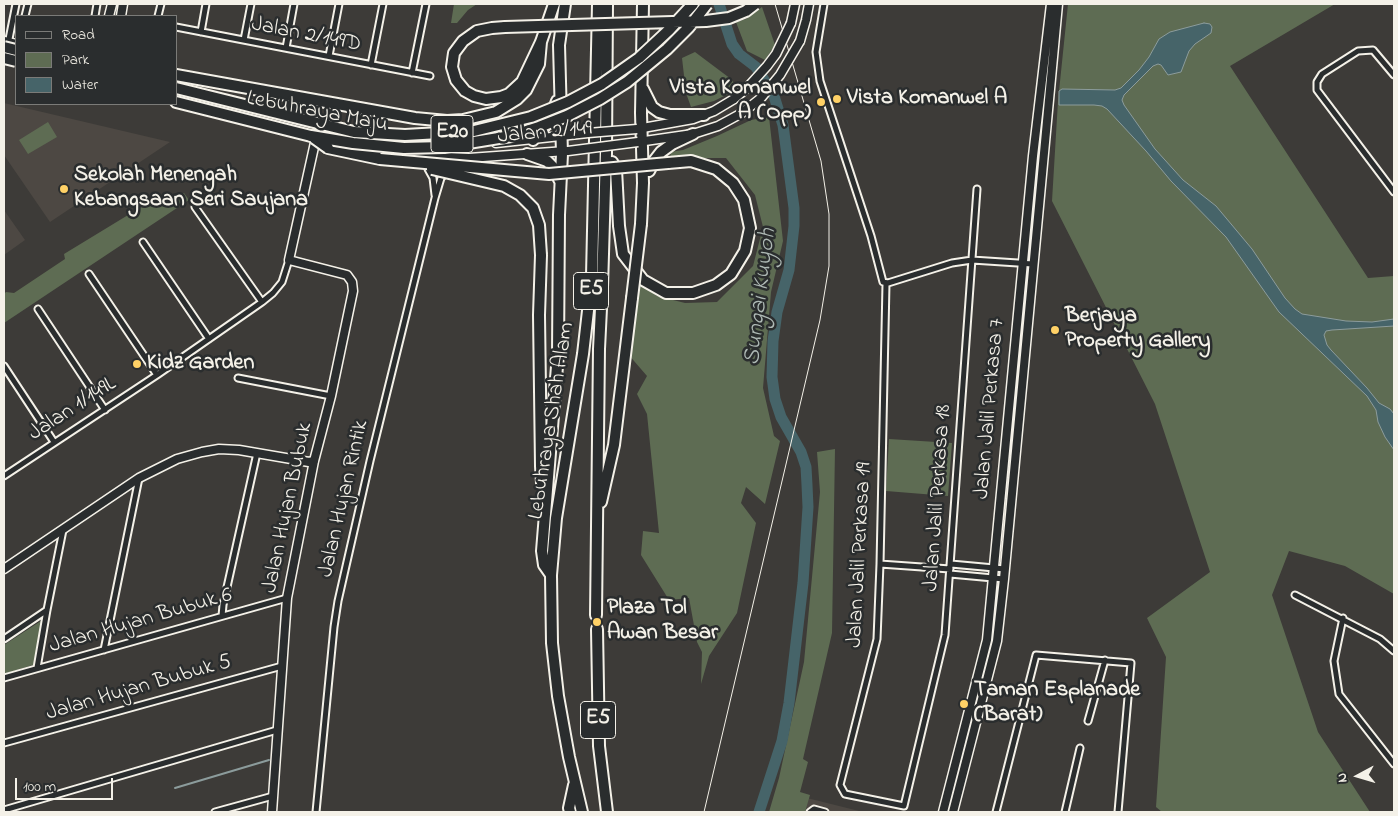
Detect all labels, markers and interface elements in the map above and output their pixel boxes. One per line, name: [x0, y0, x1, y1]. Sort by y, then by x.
street label: Jalan 2/149D: [249, 12, 363, 60]
legend: [15, 15, 178, 105]
text: Road: [62, 24, 95, 46]
text: Park: [62, 49, 89, 71]
text: Water: [62, 74, 98, 96]
place label: Vista Komanwel A (Opp): [670, 76, 811, 128]
street label: Lebuhraya Maju: [244, 86, 390, 140]
place label: Vista Komanwel A: [847, 86, 1007, 112]
marker: Vista Komanwel A: [831, 93, 843, 105]
marker: Vista Komanwel A (Opp): [815, 96, 827, 108]
road number: E20: [431, 116, 473, 152]
street label: Jalan 2/149: [497, 117, 593, 151]
place label: Sekolah Menengah Kebangsaan Seri Saujana: [74, 163, 308, 215]
marker: Sekolah Menengah Kebangsaan Seri Saujana: [58, 183, 70, 195]
water label: Sungai Kuyoh: [739, 227, 785, 367]
road number: E5: [574, 272, 608, 310]
place label: Berjaya Property Gallery: [1065, 304, 1210, 356]
street label: Jalan Jalil Perkasa 7: [970, 318, 1012, 500]
street label: Lebuhraya Shah Alam: [524, 320, 582, 522]
marker: Berjaya Property Gallery: [1049, 324, 1061, 336]
place label: Kidz Garden: [147, 351, 254, 377]
marker: Kidz Garden: [131, 358, 143, 370]
street label: Jalan 1/149L: [24, 372, 122, 448]
street label: Jalan Jalil Perkasa 18: [919, 404, 959, 592]
street label: Jalan Hujan Rintik: [314, 418, 376, 580]
street label: Jalan Hujan Bubuk: [258, 420, 320, 596]
street label: Jalan Jalil Perkasa 19: [843, 462, 879, 648]
street label: Jalan Hujan Bubuk 6: [47, 583, 235, 661]
place label: Plaza Tol Awan Besar: [607, 596, 718, 648]
marker: Plaza Tol Awan Besar: [591, 616, 603, 628]
street label: Jalan Hujan Bubuk 5: [43, 650, 235, 728]
place label: Taman Esplanade (Barat): [974, 678, 1140, 729]
marker: Taman Esplanade (Barat): [958, 698, 970, 710]
road number: E5: [580, 702, 616, 738]
north arrow: [1333, 751, 1383, 801]
scale bar: [18, 768, 115, 800]
text: N: [1332, 772, 1354, 783]
text: 100 m: [23, 776, 56, 798]

